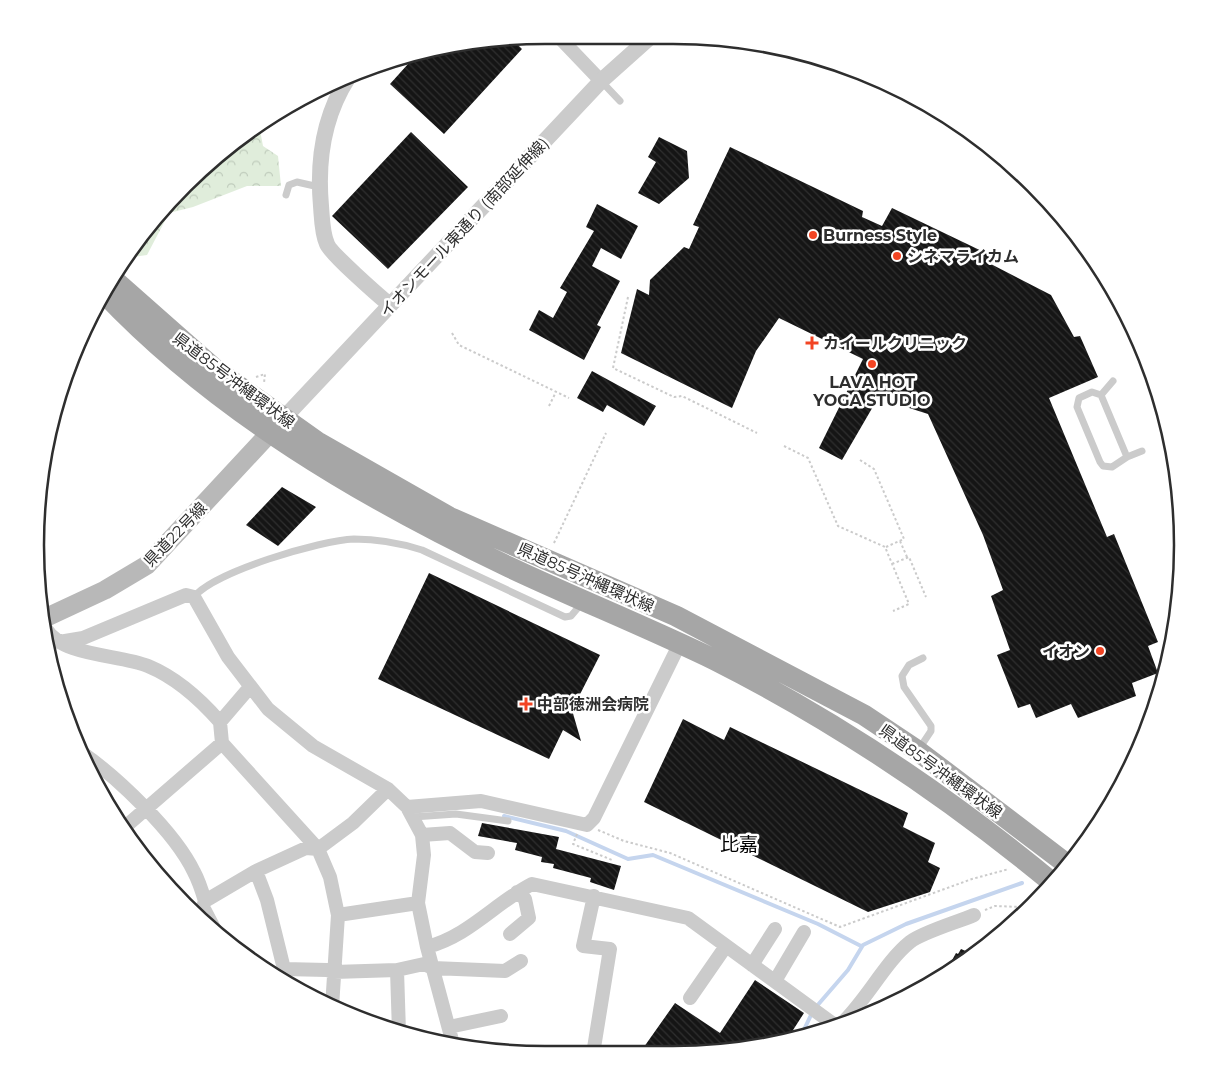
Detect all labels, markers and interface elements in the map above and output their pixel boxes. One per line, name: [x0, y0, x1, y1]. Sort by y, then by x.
street label: イオンモール東通り (南部延伸線): [376, 134, 553, 321]
place label: Burness Style: [823, 226, 937, 245]
marker: Burness Style: [807, 229, 819, 241]
place label: シネマライカム: [907, 247, 1019, 266]
marker: シネマライカム: [891, 250, 903, 262]
street label: 県道85号沖縄環状線: [169, 328, 298, 432]
place label: カイールクリニック: [823, 334, 967, 353]
marker: カイールクリニック: [805, 336, 819, 350]
marker: LAVA HOT YOGA STUDIO: [866, 358, 878, 370]
place label: LAVA HOT YOGA STUDIO: [812, 373, 931, 410]
street label: 県道22号線: [140, 498, 211, 571]
street label: 県道85号沖縄環状線: [515, 539, 657, 616]
place label: イオン: [1042, 642, 1090, 661]
marker: イオン: [1094, 645, 1106, 657]
place label: 中部徳洲会病院: [537, 695, 649, 714]
marker: 中部徳洲会病院: [519, 697, 533, 711]
street label: 県道85号沖縄環状線: [876, 720, 1006, 822]
district label: 比嘉: [720, 833, 758, 856]

